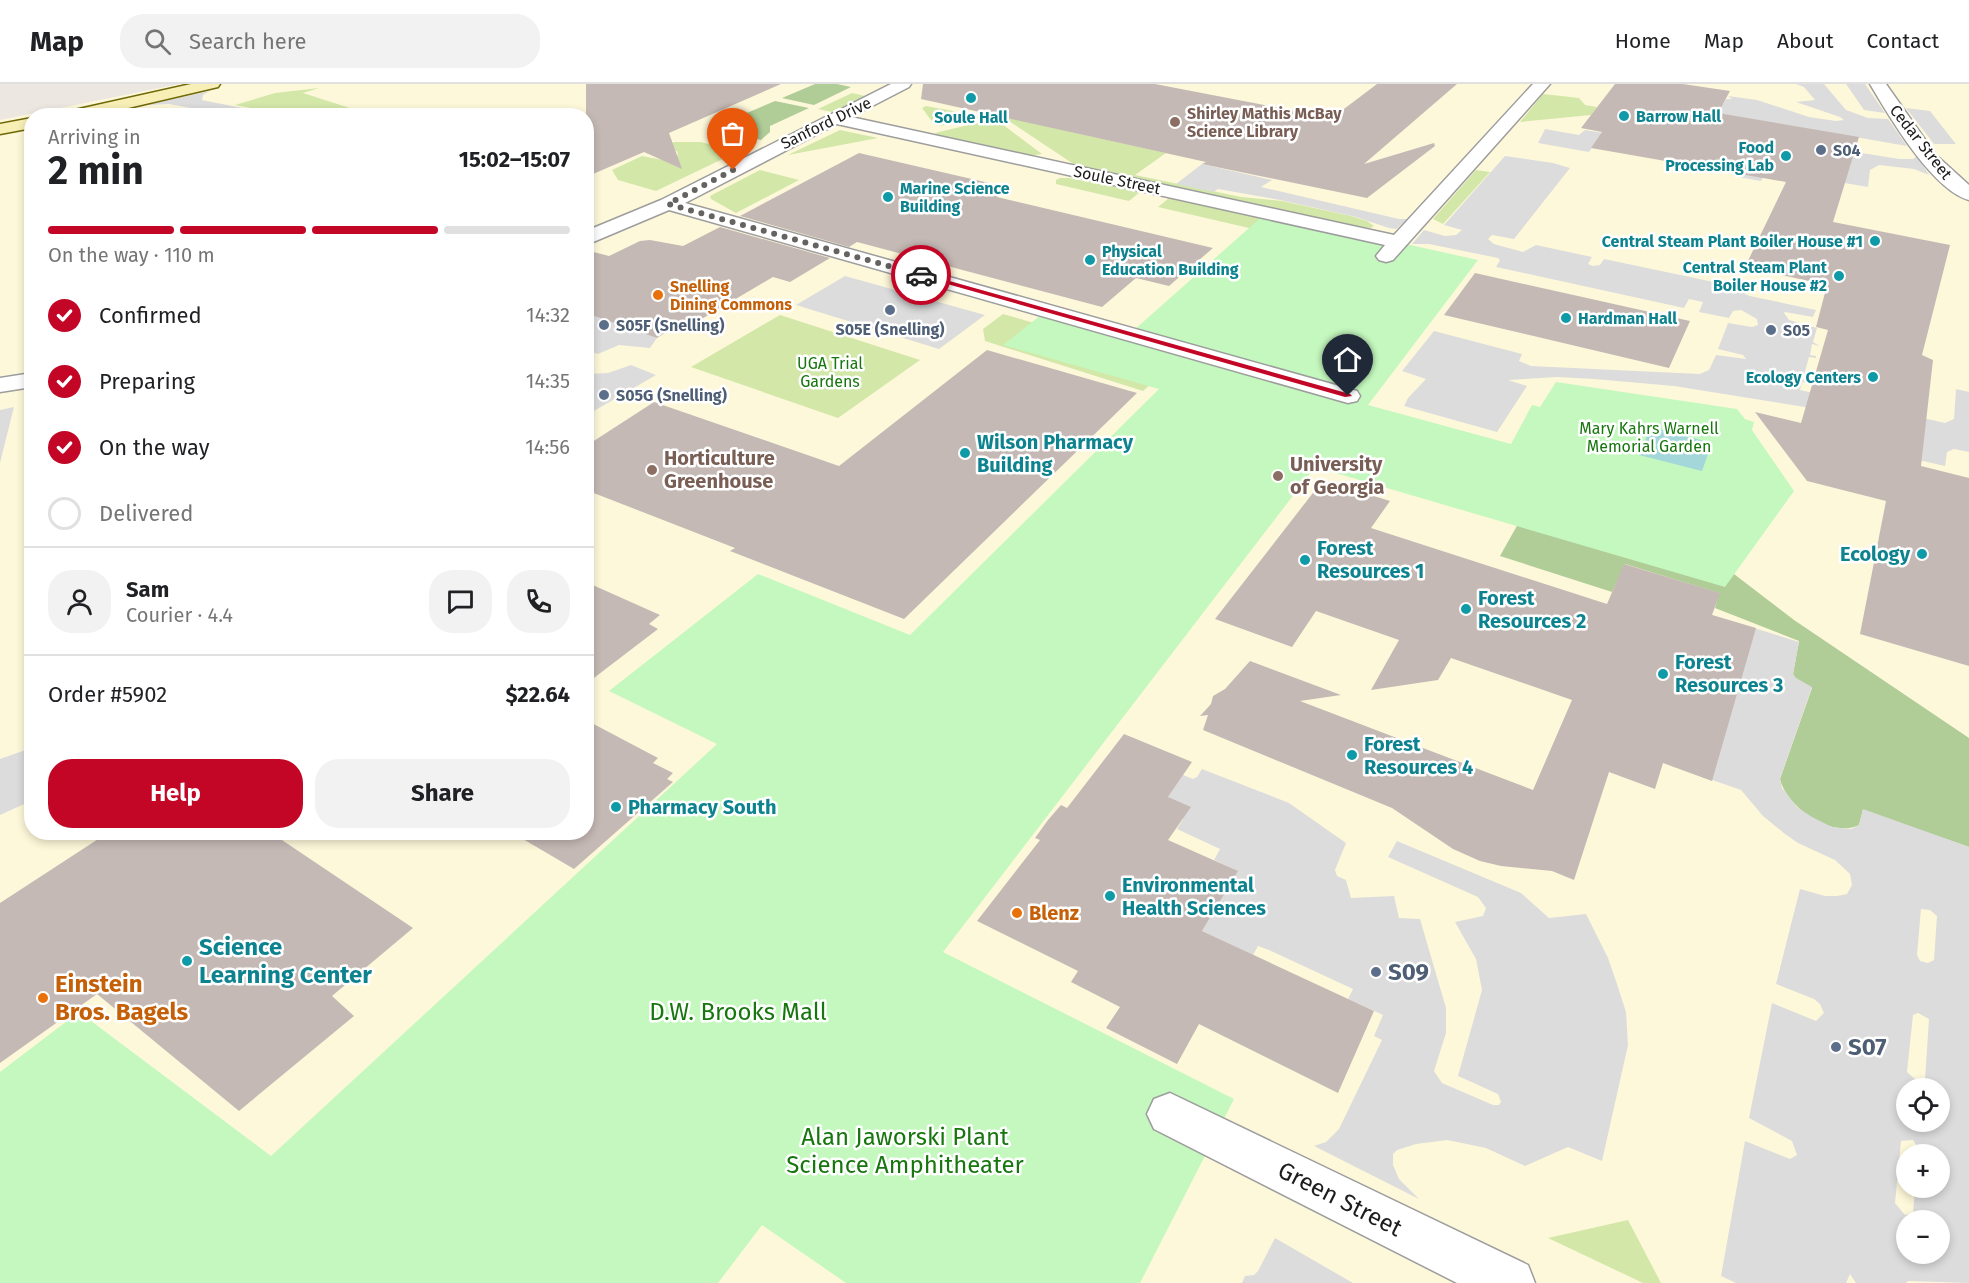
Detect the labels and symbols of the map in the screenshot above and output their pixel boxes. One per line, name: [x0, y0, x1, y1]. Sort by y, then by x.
marker: Soule Hall: [964, 91, 978, 105]
street label: Sanford Drive: [778, 93, 874, 153]
street label: Cedar Street: [1886, 101, 1956, 183]
place label: Shirley Mathis McBay Science Library: [1187, 104, 1342, 141]
place label: Barrow Hall: [1636, 107, 1721, 126]
pin: [707, 108, 758, 170]
place label: Soule Hall: [934, 108, 1008, 127]
marker: Barrow Hall: [1617, 109, 1631, 123]
marker: Shirley Mathis McBay Science Library: [1168, 115, 1182, 129]
place label: Food Processing Lab: [1665, 138, 1774, 175]
place label: S04: [1833, 141, 1861, 160]
marker: S04: [1814, 143, 1828, 157]
marker: Food Processing Lab: [1779, 149, 1793, 163]
street label: Soule Street: [1072, 162, 1162, 199]
place label: Marine Science Building: [900, 179, 1010, 216]
marker: Marine Science Building: [881, 190, 895, 204]
place label: Central Steam Plant Boiler House #1: [1602, 232, 1863, 251]
marker: Central Steam Plant Boiler House #1: [1868, 234, 1882, 248]
place label: Physical Education Building: [1102, 242, 1239, 279]
courier: [891, 245, 951, 305]
marker: Physical Education Building: [1083, 253, 1097, 267]
place label: Central Steam Plant Boiler House #2: [1683, 258, 1828, 295]
marker: Central Steam Plant Boiler House #2: [1832, 269, 1846, 283]
place label: Snelling Dining Commons: [670, 277, 792, 314]
marker: Snelling Dining Commons: [651, 288, 665, 302]
marker: S05E (Snelling): [883, 303, 897, 317]
place label: Hardman Hall: [1578, 309, 1677, 328]
marker: Hardman Hall: [1559, 311, 1573, 325]
place label: S05F (Snelling): [616, 316, 724, 335]
marker: S05F (Snelling): [597, 318, 611, 332]
place label: S05E (Snelling): [836, 320, 944, 339]
place label: S05: [1783, 321, 1811, 340]
marker: S05: [1764, 323, 1778, 337]
pin: [1322, 334, 1373, 396]
park label: UGA Trial Gardens: [797, 354, 863, 391]
place label: Ecology Centers: [1746, 368, 1861, 387]
marker: Ecology Centers: [1866, 370, 1880, 384]
place label: S05G (Snelling): [616, 386, 727, 405]
marker: S05G (Snelling): [597, 388, 611, 402]
park label: Mary Kahrs Warnell Memorial Garden: [1579, 419, 1719, 456]
place label: Wilson Pharmacy Building: [977, 430, 1134, 477]
place label: Horticulture Greenhouse: [664, 446, 775, 493]
marker: Wilson Pharmacy Building: [958, 446, 972, 460]
place label: University of Georgia: [1290, 452, 1385, 499]
marker: Horticulture Greenhouse: [645, 463, 659, 477]
marker: University of Georgia: [1271, 469, 1285, 483]
place label: Forest Resources 1: [1317, 536, 1424, 583]
place label: Ecology: [1840, 542, 1911, 566]
marker: Ecology: [1915, 547, 1929, 561]
marker: Forest Resources 1: [1298, 553, 1312, 567]
place label: Forest Resources 2: [1478, 586, 1586, 633]
marker: Forest Resources 2: [1459, 602, 1473, 616]
place label: Forest Resources 3: [1675, 650, 1783, 697]
marker: Forest Resources 3: [1656, 667, 1670, 681]
place label: Forest Resources 4: [1364, 732, 1473, 779]
marker: Forest Resources 4: [1345, 748, 1359, 762]
place label: Pharmacy South: [628, 795, 776, 819]
marker: Pharmacy South: [609, 800, 623, 814]
place label: Environmental Health Sciences: [1122, 873, 1266, 920]
marker: Environmental Health Sciences: [1103, 889, 1117, 903]
place label: Blenz: [1029, 901, 1079, 925]
marker: Blenz: [1010, 906, 1024, 920]
place label: Science Learning Center: [199, 933, 372, 989]
marker: Science Learning Center: [180, 954, 194, 968]
place label: S09: [1388, 958, 1429, 986]
marker: S09: [1369, 965, 1383, 979]
place label: Einstein Bros. Bagels: [55, 970, 189, 1026]
marker: Einstein Bros. Bagels: [36, 991, 50, 1005]
park label: D.W. Brooks Mall: [649, 998, 827, 1026]
place label: S07: [1848, 1033, 1887, 1061]
marker: S07: [1829, 1040, 1843, 1054]
park label: Alan Jaworski Plant Science Amphitheater: [786, 1123, 1025, 1179]
street label: Green Street: [1273, 1156, 1407, 1242]

